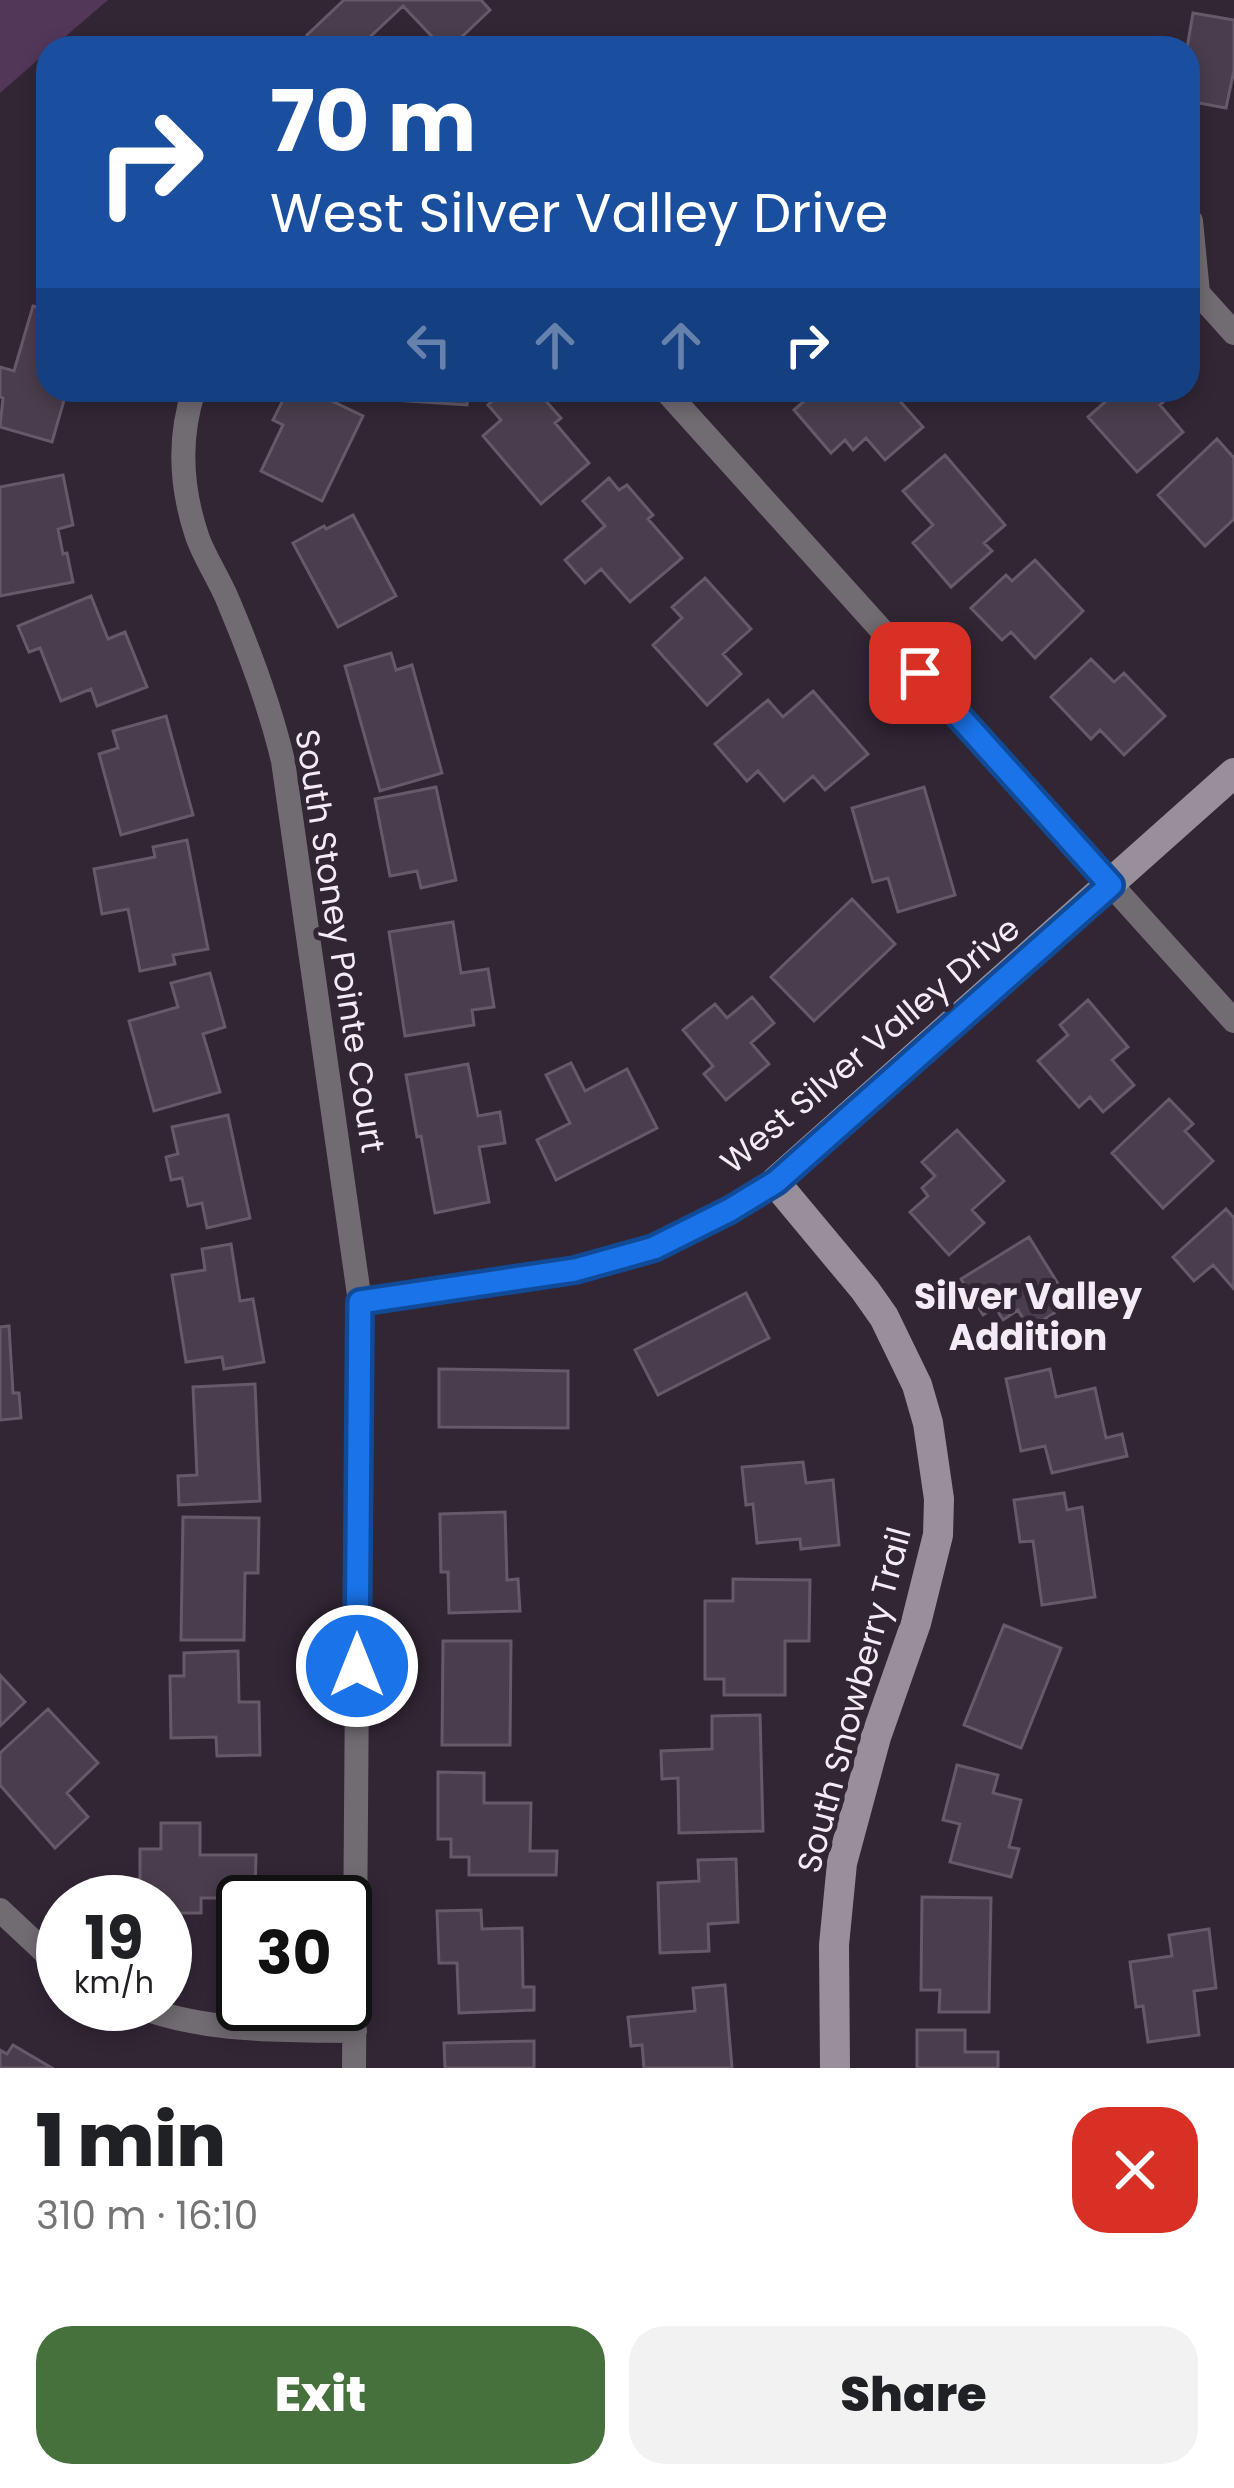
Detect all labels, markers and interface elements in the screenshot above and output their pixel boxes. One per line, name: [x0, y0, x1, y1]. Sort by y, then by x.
text: 70 m: [270, 63, 476, 180]
icon: right: [72, 84, 228, 240]
text: West Silver Valley Drive: [270, 175, 888, 251]
icon: left: [396, 312, 462, 378]
icon: ahead: [522, 312, 588, 378]
icon: ahead: [648, 312, 714, 378]
icon: right: [774, 312, 840, 378]
pin: [869, 622, 971, 724]
icon: arrive: [887, 640, 953, 706]
street label: South Stoney Pointe Court: [283, 726, 397, 1156]
street label: West Silver Valley Drive: [710, 906, 1030, 1184]
district label: Silver Valley Addition: [914, 1271, 1142, 1363]
street label: South Snowberry Trail: [785, 1522, 923, 1878]
position arrow: [294, 1603, 420, 1729]
speed limit sign: 30: [216, 1875, 372, 2031]
text: 19: [84, 1896, 144, 1980]
text: km/h: [74, 1961, 154, 2004]
text: 1 min: [36, 2090, 226, 2191]
button: close: [1072, 2107, 1198, 2233]
text: 310 m · 16:10: [36, 2188, 258, 2243]
button: Exit: [36, 2326, 605, 2464]
button: Share: [629, 2326, 1198, 2464]

